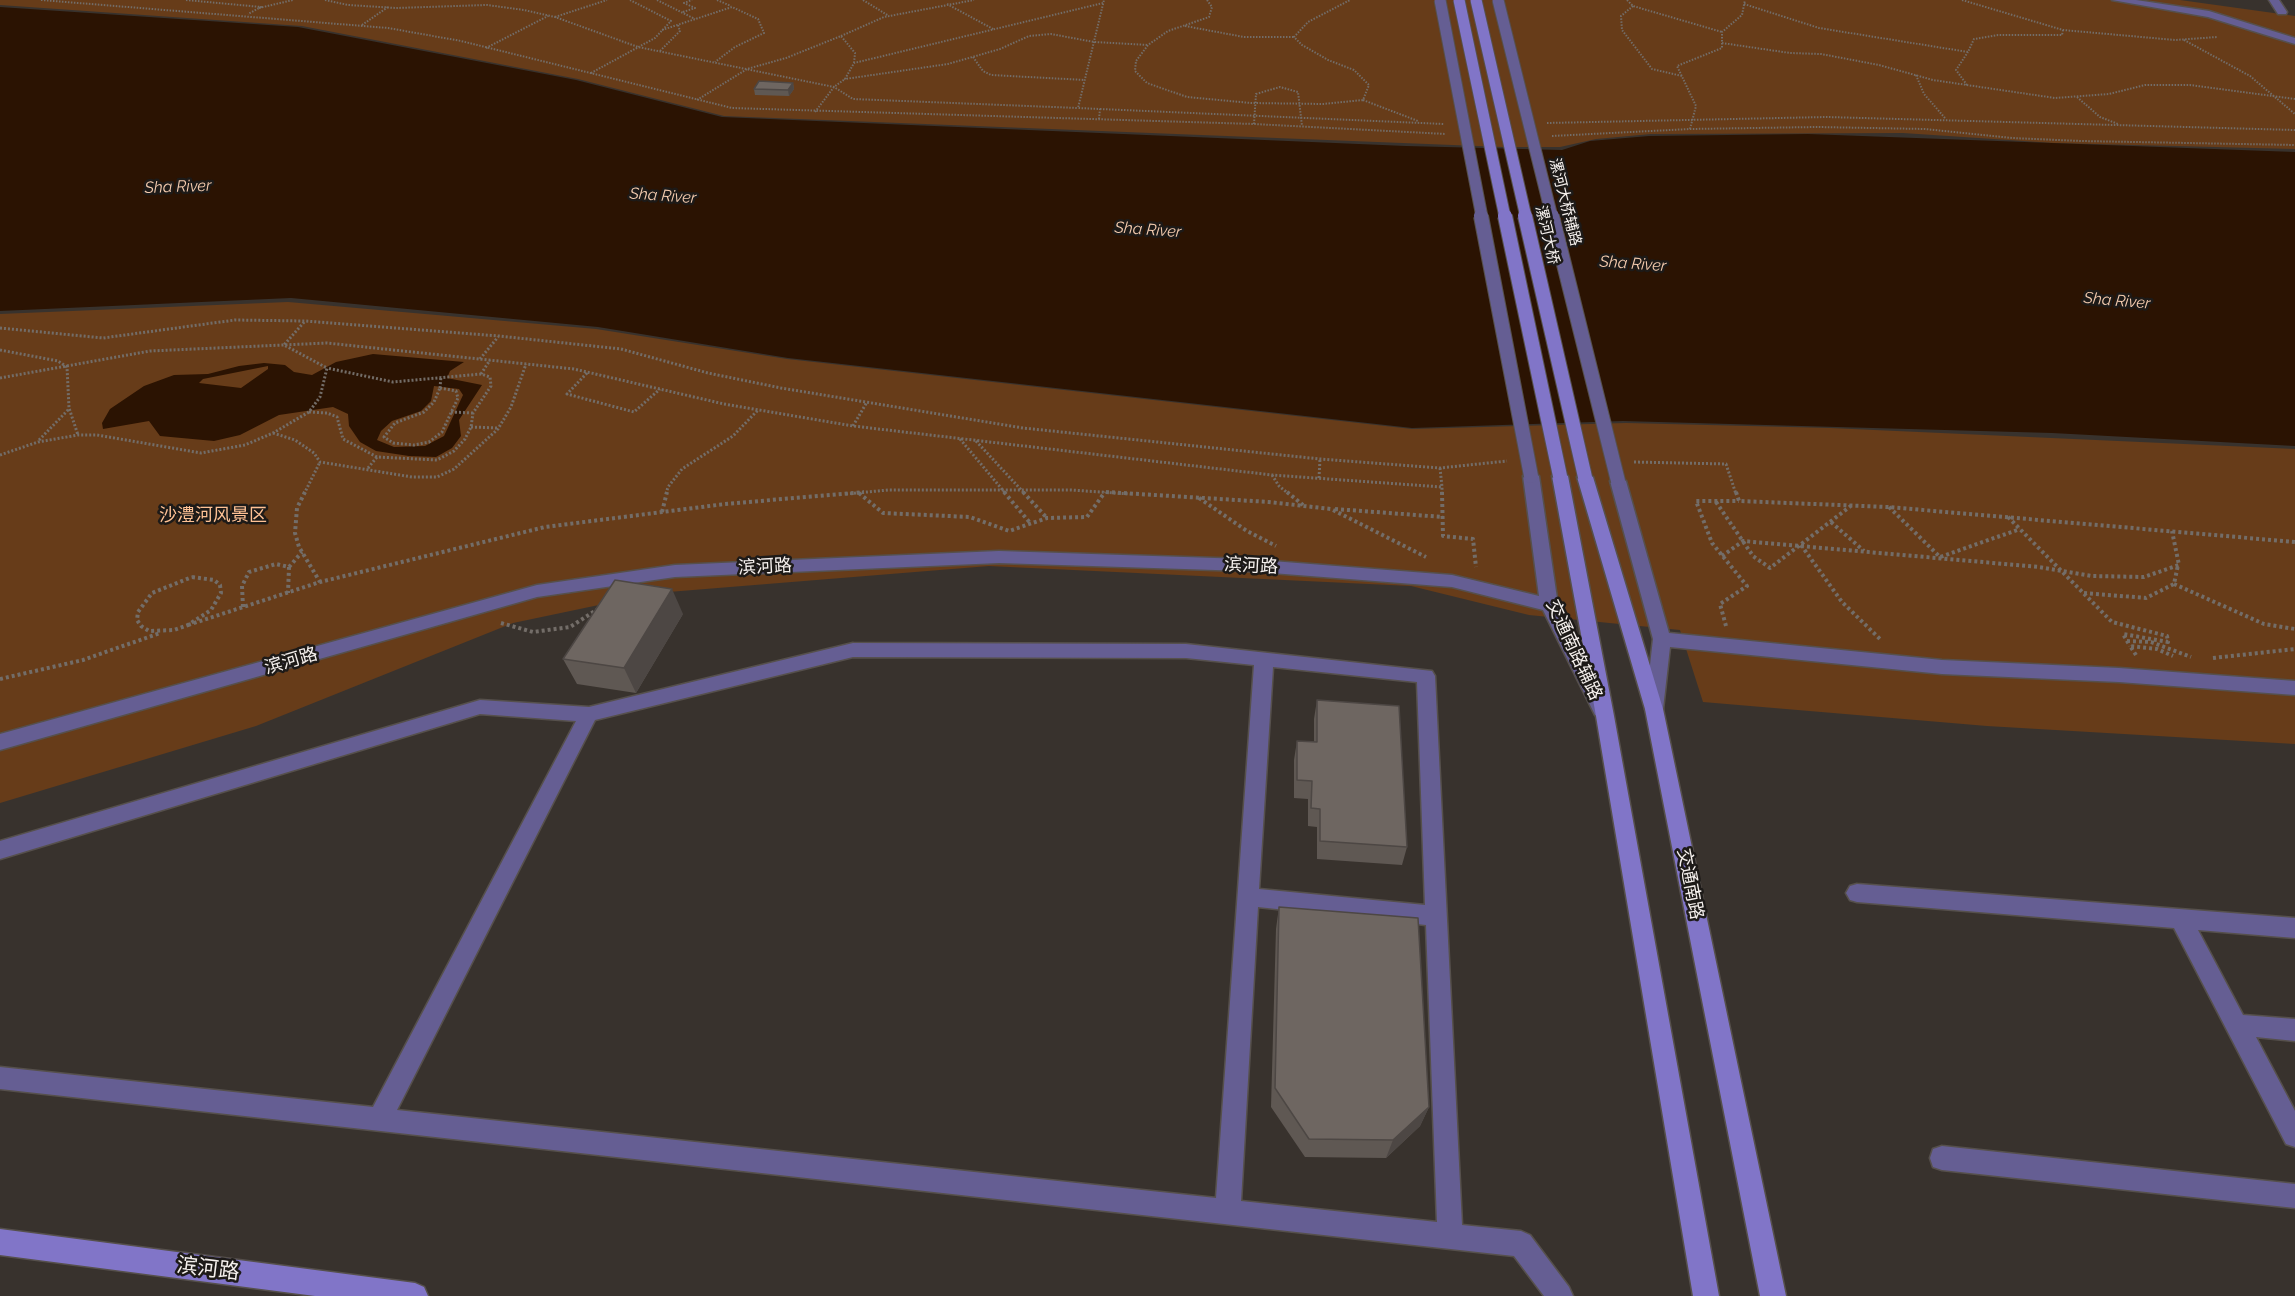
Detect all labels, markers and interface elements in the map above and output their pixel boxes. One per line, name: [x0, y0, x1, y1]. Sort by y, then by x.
street label: 漯河大桥辅路: [1545, 156, 1585, 248]
water label: Sha River: [144, 176, 212, 198]
water label: Sha River: [629, 184, 697, 208]
street label: 漯河大桥: [1531, 204, 1563, 266]
water label: Sha River: [1114, 218, 1182, 242]
water label: Sha River: [1599, 252, 1667, 276]
water label: Sha River: [2083, 289, 2151, 313]
park label: 沙澧河风景区: [159, 505, 267, 527]
street label: 滨河路: [1223, 554, 1279, 578]
street label: 滨河路: [737, 555, 793, 579]
street label: 交通南路辅路: [1541, 596, 1607, 704]
street label: 滨河路: [262, 643, 320, 679]
street label: 交通南路: [1673, 847, 1707, 921]
street label: 滨河路: [175, 1253, 241, 1285]

